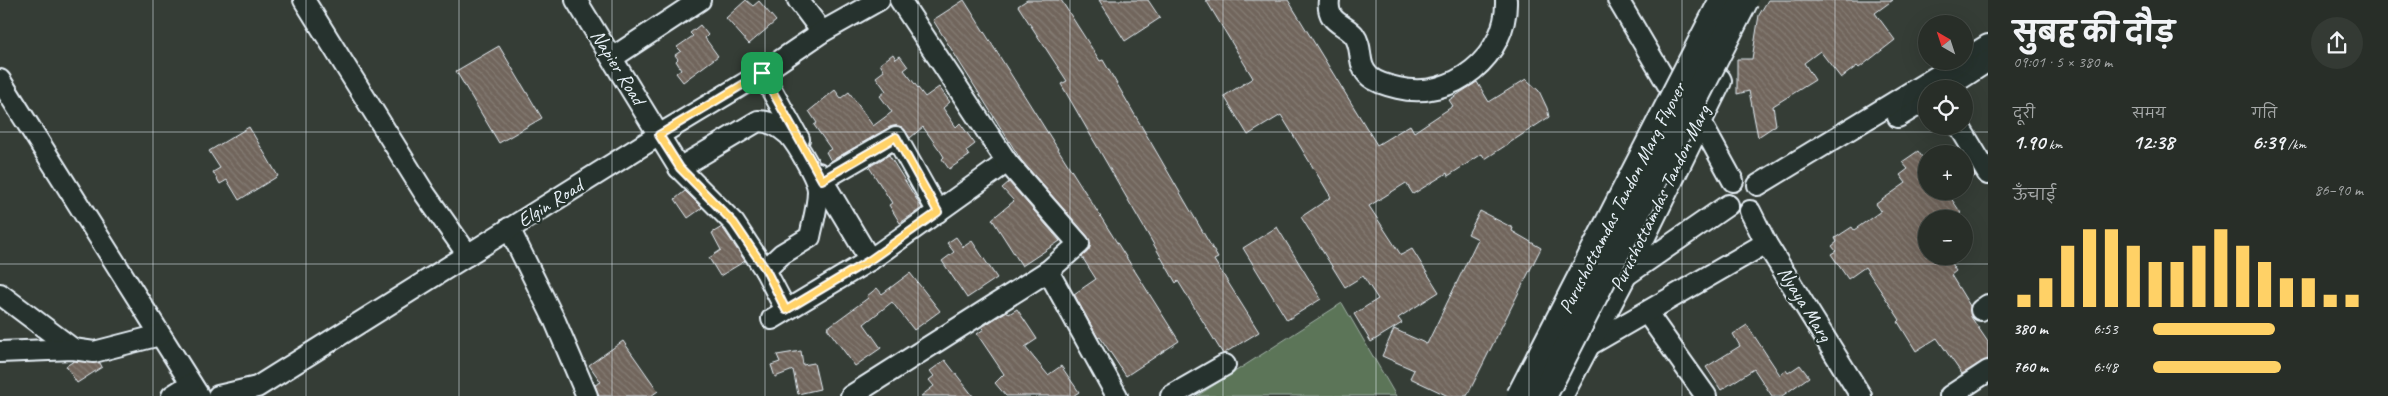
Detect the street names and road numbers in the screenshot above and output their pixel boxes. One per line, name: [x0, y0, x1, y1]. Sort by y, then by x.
street label: Napier Road: [585, 25, 653, 112]
street label: Purushottamdas Tandon Marg Flyover: [1553, 78, 1691, 318]
street label: Purushottamdas Tandon Marg: [1604, 100, 1716, 296]
street label: Elgin Road: [513, 172, 590, 233]
street label: Nyaya Marg: [1772, 262, 1838, 347]

